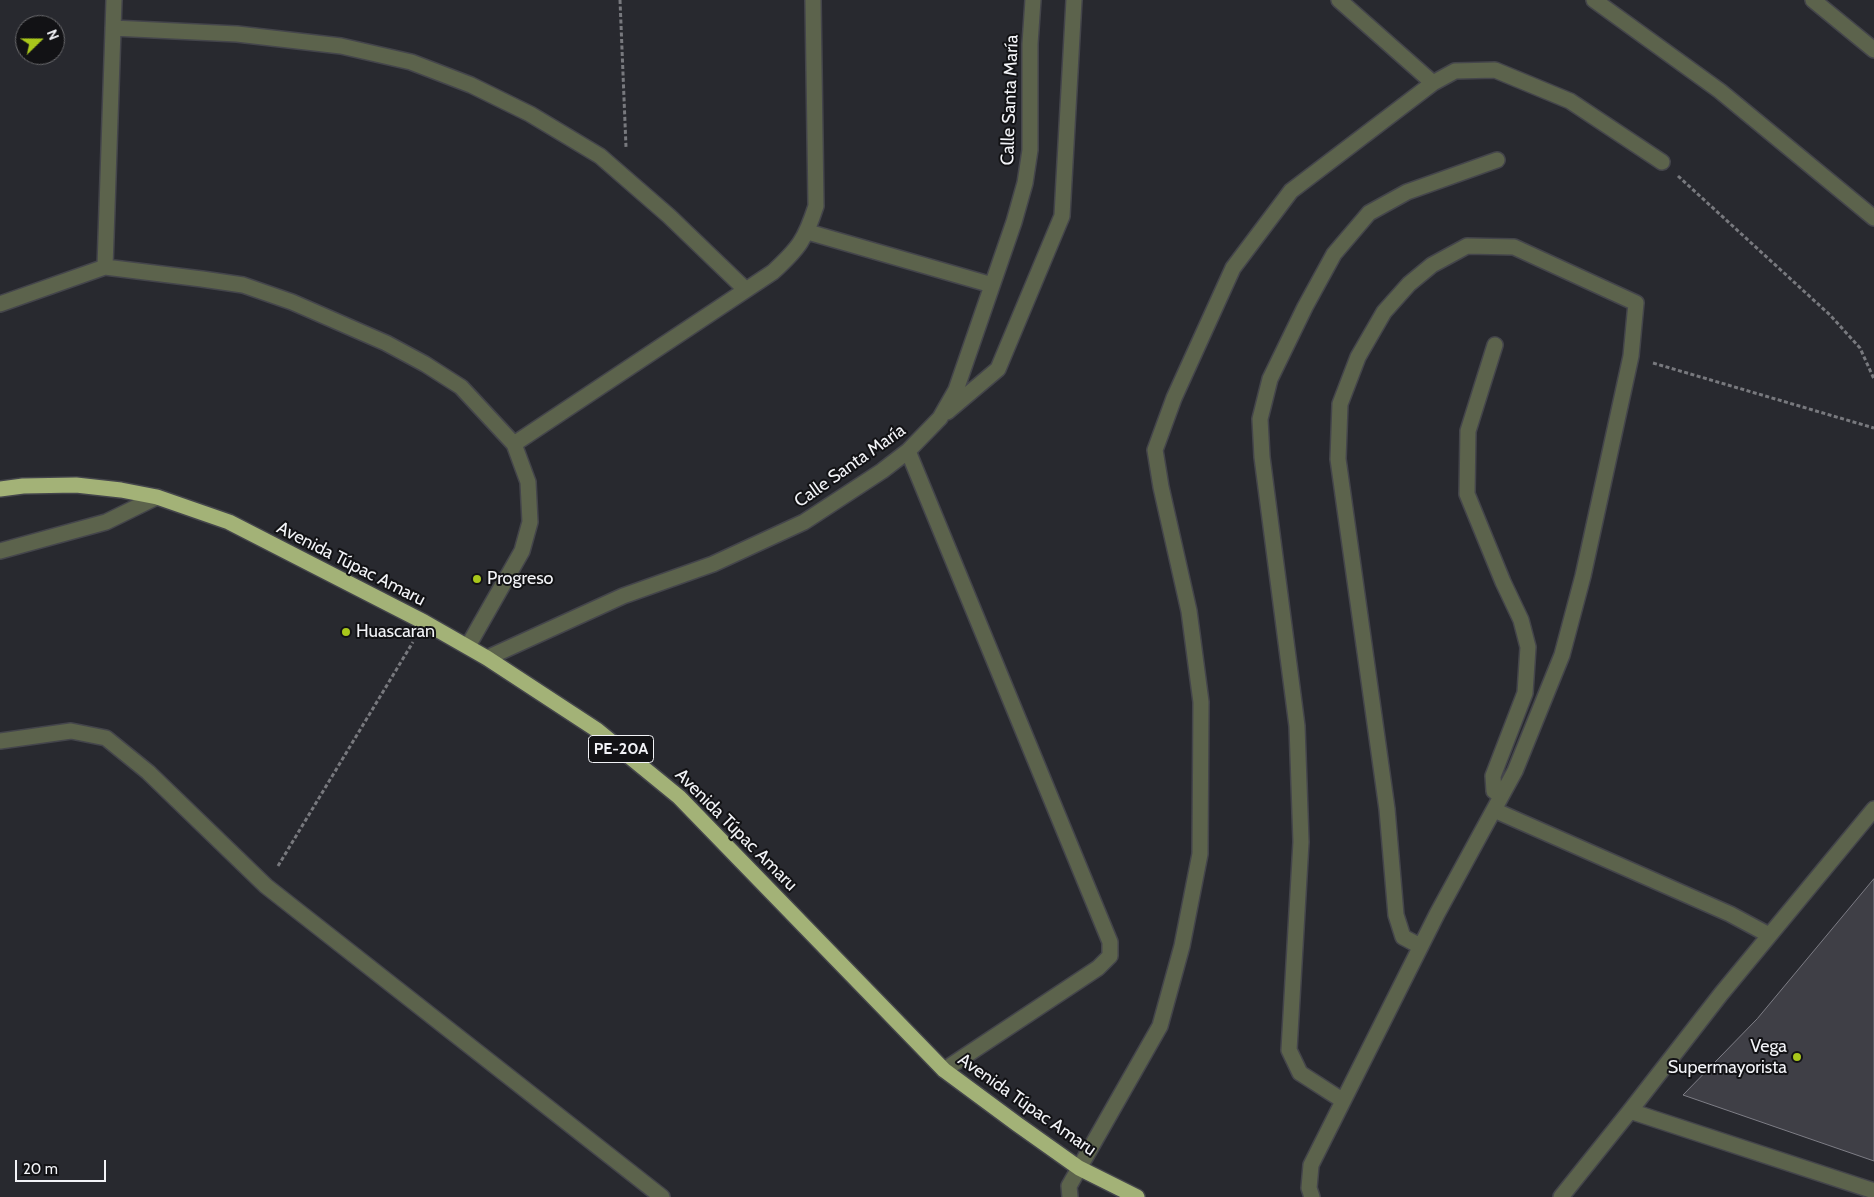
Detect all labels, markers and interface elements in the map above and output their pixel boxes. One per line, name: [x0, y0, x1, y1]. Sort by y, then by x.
north arrow: [15, 15, 65, 65]
text: N: [43, 27, 63, 43]
street label: Calle Santa María: [997, 34, 1023, 166]
street label: Calle Santa María: [790, 420, 910, 512]
street label: Avenida Túpac Amaru: [273, 517, 429, 611]
place label: Progreso: [487, 568, 553, 590]
marker: Progreso: [471, 573, 483, 585]
place label: Huascaran: [356, 621, 435, 643]
marker: Huascaran: [340, 626, 352, 638]
road number: PE-20A: [588, 736, 654, 762]
street label: Avenida Túpac Amaru: [670, 764, 802, 896]
place label: Vega Supermayorista: [1668, 1036, 1787, 1078]
street label: Avenida Túpac Amaru: [954, 1049, 1100, 1161]
marker: Vega Supermayorista: [1791, 1051, 1803, 1063]
scale bar: [18, 1150, 109, 1182]
text: 20 m: [23, 1160, 58, 1178]

